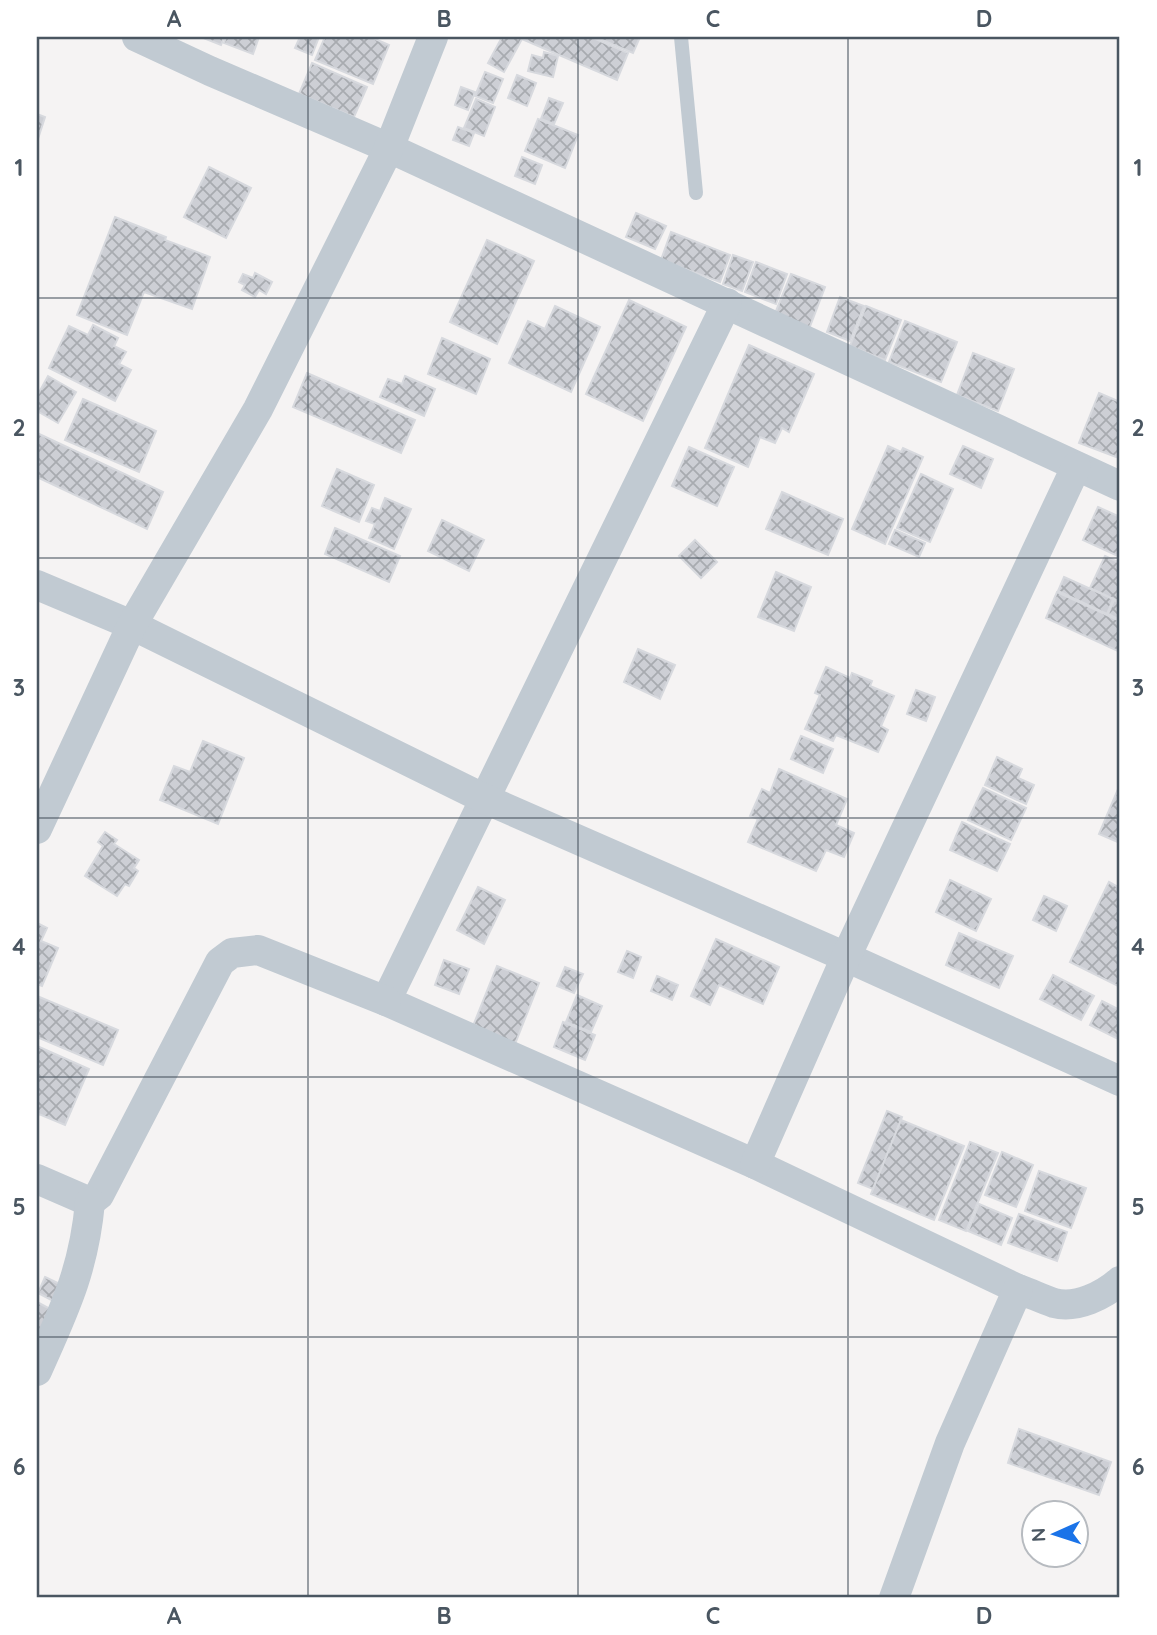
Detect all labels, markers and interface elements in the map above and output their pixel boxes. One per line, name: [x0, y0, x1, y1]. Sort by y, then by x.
text: A: [167, 4, 182, 33]
text: B: [436, 4, 452, 33]
text: C: [706, 4, 720, 33]
text: D: [976, 4, 992, 33]
text: 1: [15, 153, 23, 182]
text: 1: [1134, 153, 1142, 182]
text: 2: [12, 413, 26, 442]
text: 2: [1131, 413, 1145, 442]
text: 3: [13, 673, 25, 702]
text: 3: [1132, 673, 1144, 702]
text: 4: [12, 932, 26, 961]
text: 4: [1131, 932, 1145, 961]
text: 5: [12, 1192, 26, 1221]
text: 5: [1131, 1192, 1145, 1221]
text: 6: [13, 1452, 25, 1481]
text: 6: [1132, 1452, 1144, 1481]
north arrow: [1020, 1498, 1090, 1568]
text: N: [1026, 1527, 1050, 1542]
text: A: [167, 1601, 182, 1630]
text: B: [436, 1601, 452, 1630]
text: C: [706, 1601, 720, 1630]
text: D: [976, 1601, 992, 1630]

